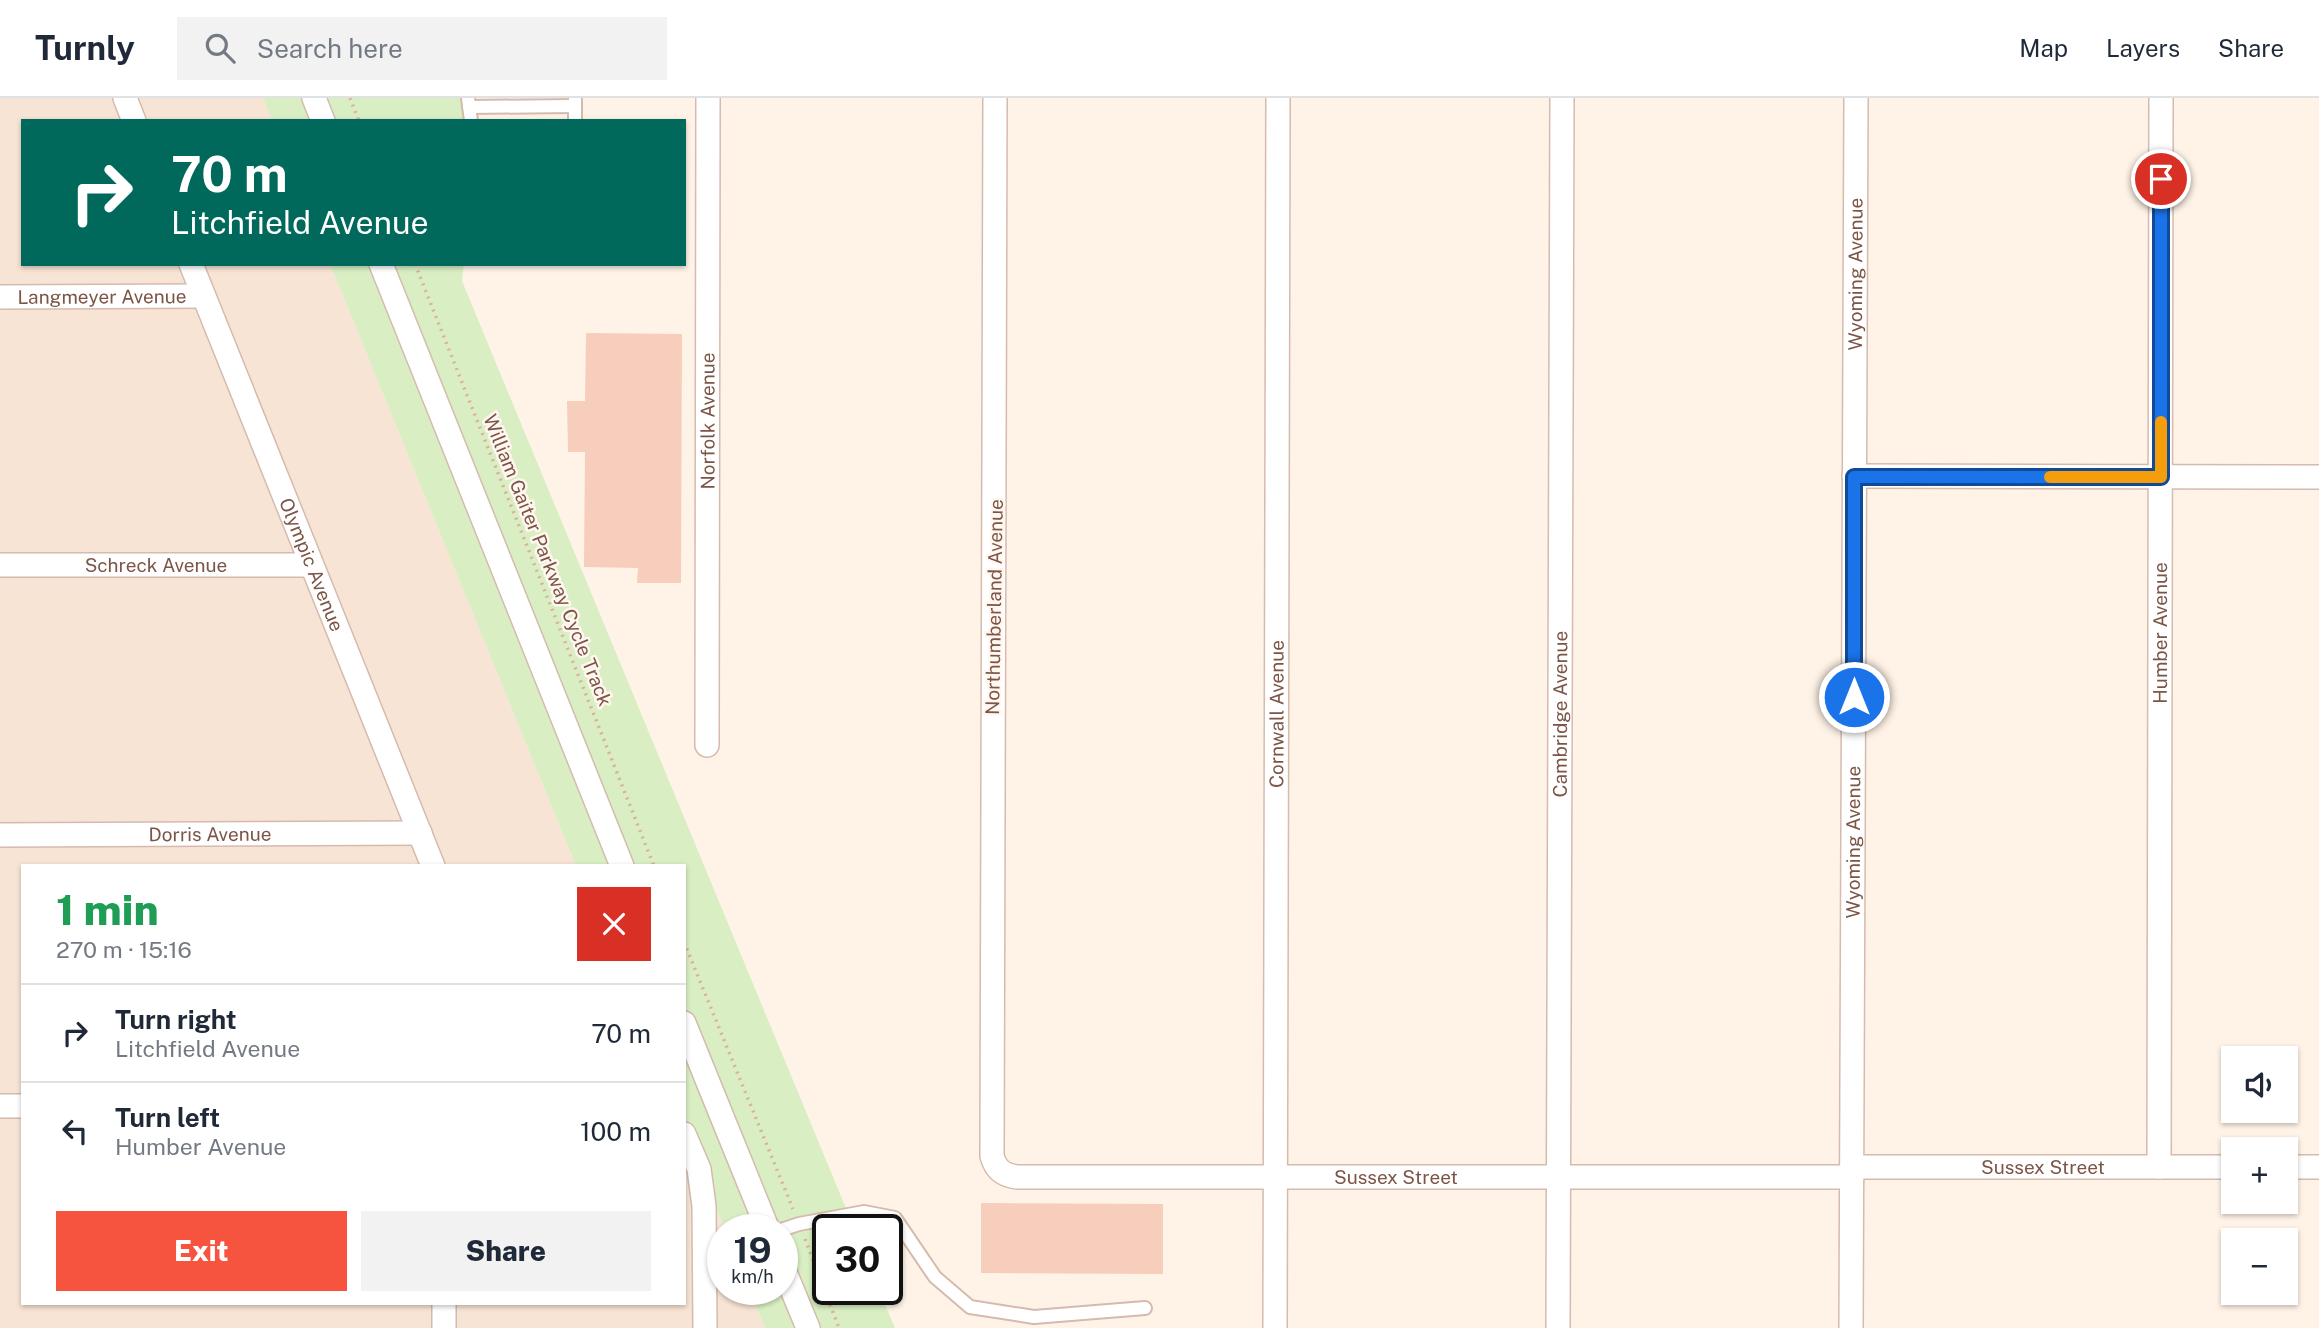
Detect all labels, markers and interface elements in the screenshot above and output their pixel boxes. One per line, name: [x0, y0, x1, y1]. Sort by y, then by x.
search box: [177, 17, 667, 80]
text: Turnly: [35, 29, 135, 67]
icon: search: [201, 29, 239, 67]
text: Search here: [257, 33, 403, 64]
text: Map: [2019, 34, 2068, 62]
text: Layers: [2106, 34, 2180, 62]
text: Share: [2218, 34, 2284, 62]
text: 70 m: [171, 145, 288, 203]
icon: right: [56, 147, 147, 238]
pin: [2131, 149, 2191, 209]
icon: arrive: [2142, 160, 2180, 198]
street label: Wyoming Avenue: [1844, 198, 1867, 350]
text: Litchfield Avenue: [171, 204, 429, 241]
street label: Langmeyer Avenue: [17, 285, 187, 308]
street label: Norfolk Avenue: [696, 352, 719, 490]
street label: William Gaiter Parkway Cycle Track: [479, 411, 617, 709]
street label: Olympic Avenue: [275, 495, 349, 635]
street label: Northumberland Avenue: [981, 499, 1007, 715]
street label: Schreck Avenue: [85, 554, 227, 576]
street label: Humber Avenue: [2149, 562, 2171, 704]
street label: Cambridge Avenue: [1549, 631, 1571, 797]
street label: Cornwall Avenue: [1265, 640, 1288, 788]
position arrow: [1817, 660, 1891, 734]
street label: Wyoming Avenue: [1842, 766, 1864, 918]
street label: Dorris Avenue: [148, 823, 272, 845]
text: 1 min: [56, 885, 159, 934]
button: close: [577, 887, 651, 961]
text: 270 m · 15:16: [56, 936, 192, 963]
text: Turn right: [115, 1004, 237, 1035]
icon: right: [56, 1014, 94, 1052]
text: 70 m: [591, 1018, 651, 1049]
text: Litchfield Avenue: [115, 1035, 300, 1062]
map controls: [2221, 1046, 2298, 1305]
button: sound: [2221, 1046, 2298, 1123]
text: Turn left: [115, 1102, 220, 1133]
icon: left: [56, 1112, 94, 1150]
text: 100 m: [580, 1116, 651, 1147]
text: Humber Avenue: [115, 1133, 286, 1160]
button: +: [2221, 1137, 2298, 1214]
street label: Sussex Street: [1981, 1156, 2105, 1178]
street label: Sussex Street: [1334, 1166, 1458, 1188]
button: Exit: [56, 1211, 347, 1291]
button: Share: [361, 1211, 651, 1291]
speed limit sign: 30: [812, 1214, 903, 1305]
button: −: [2221, 1228, 2298, 1305]
text: 19: [733, 1230, 772, 1271]
text: km/h: [731, 1266, 774, 1287]

